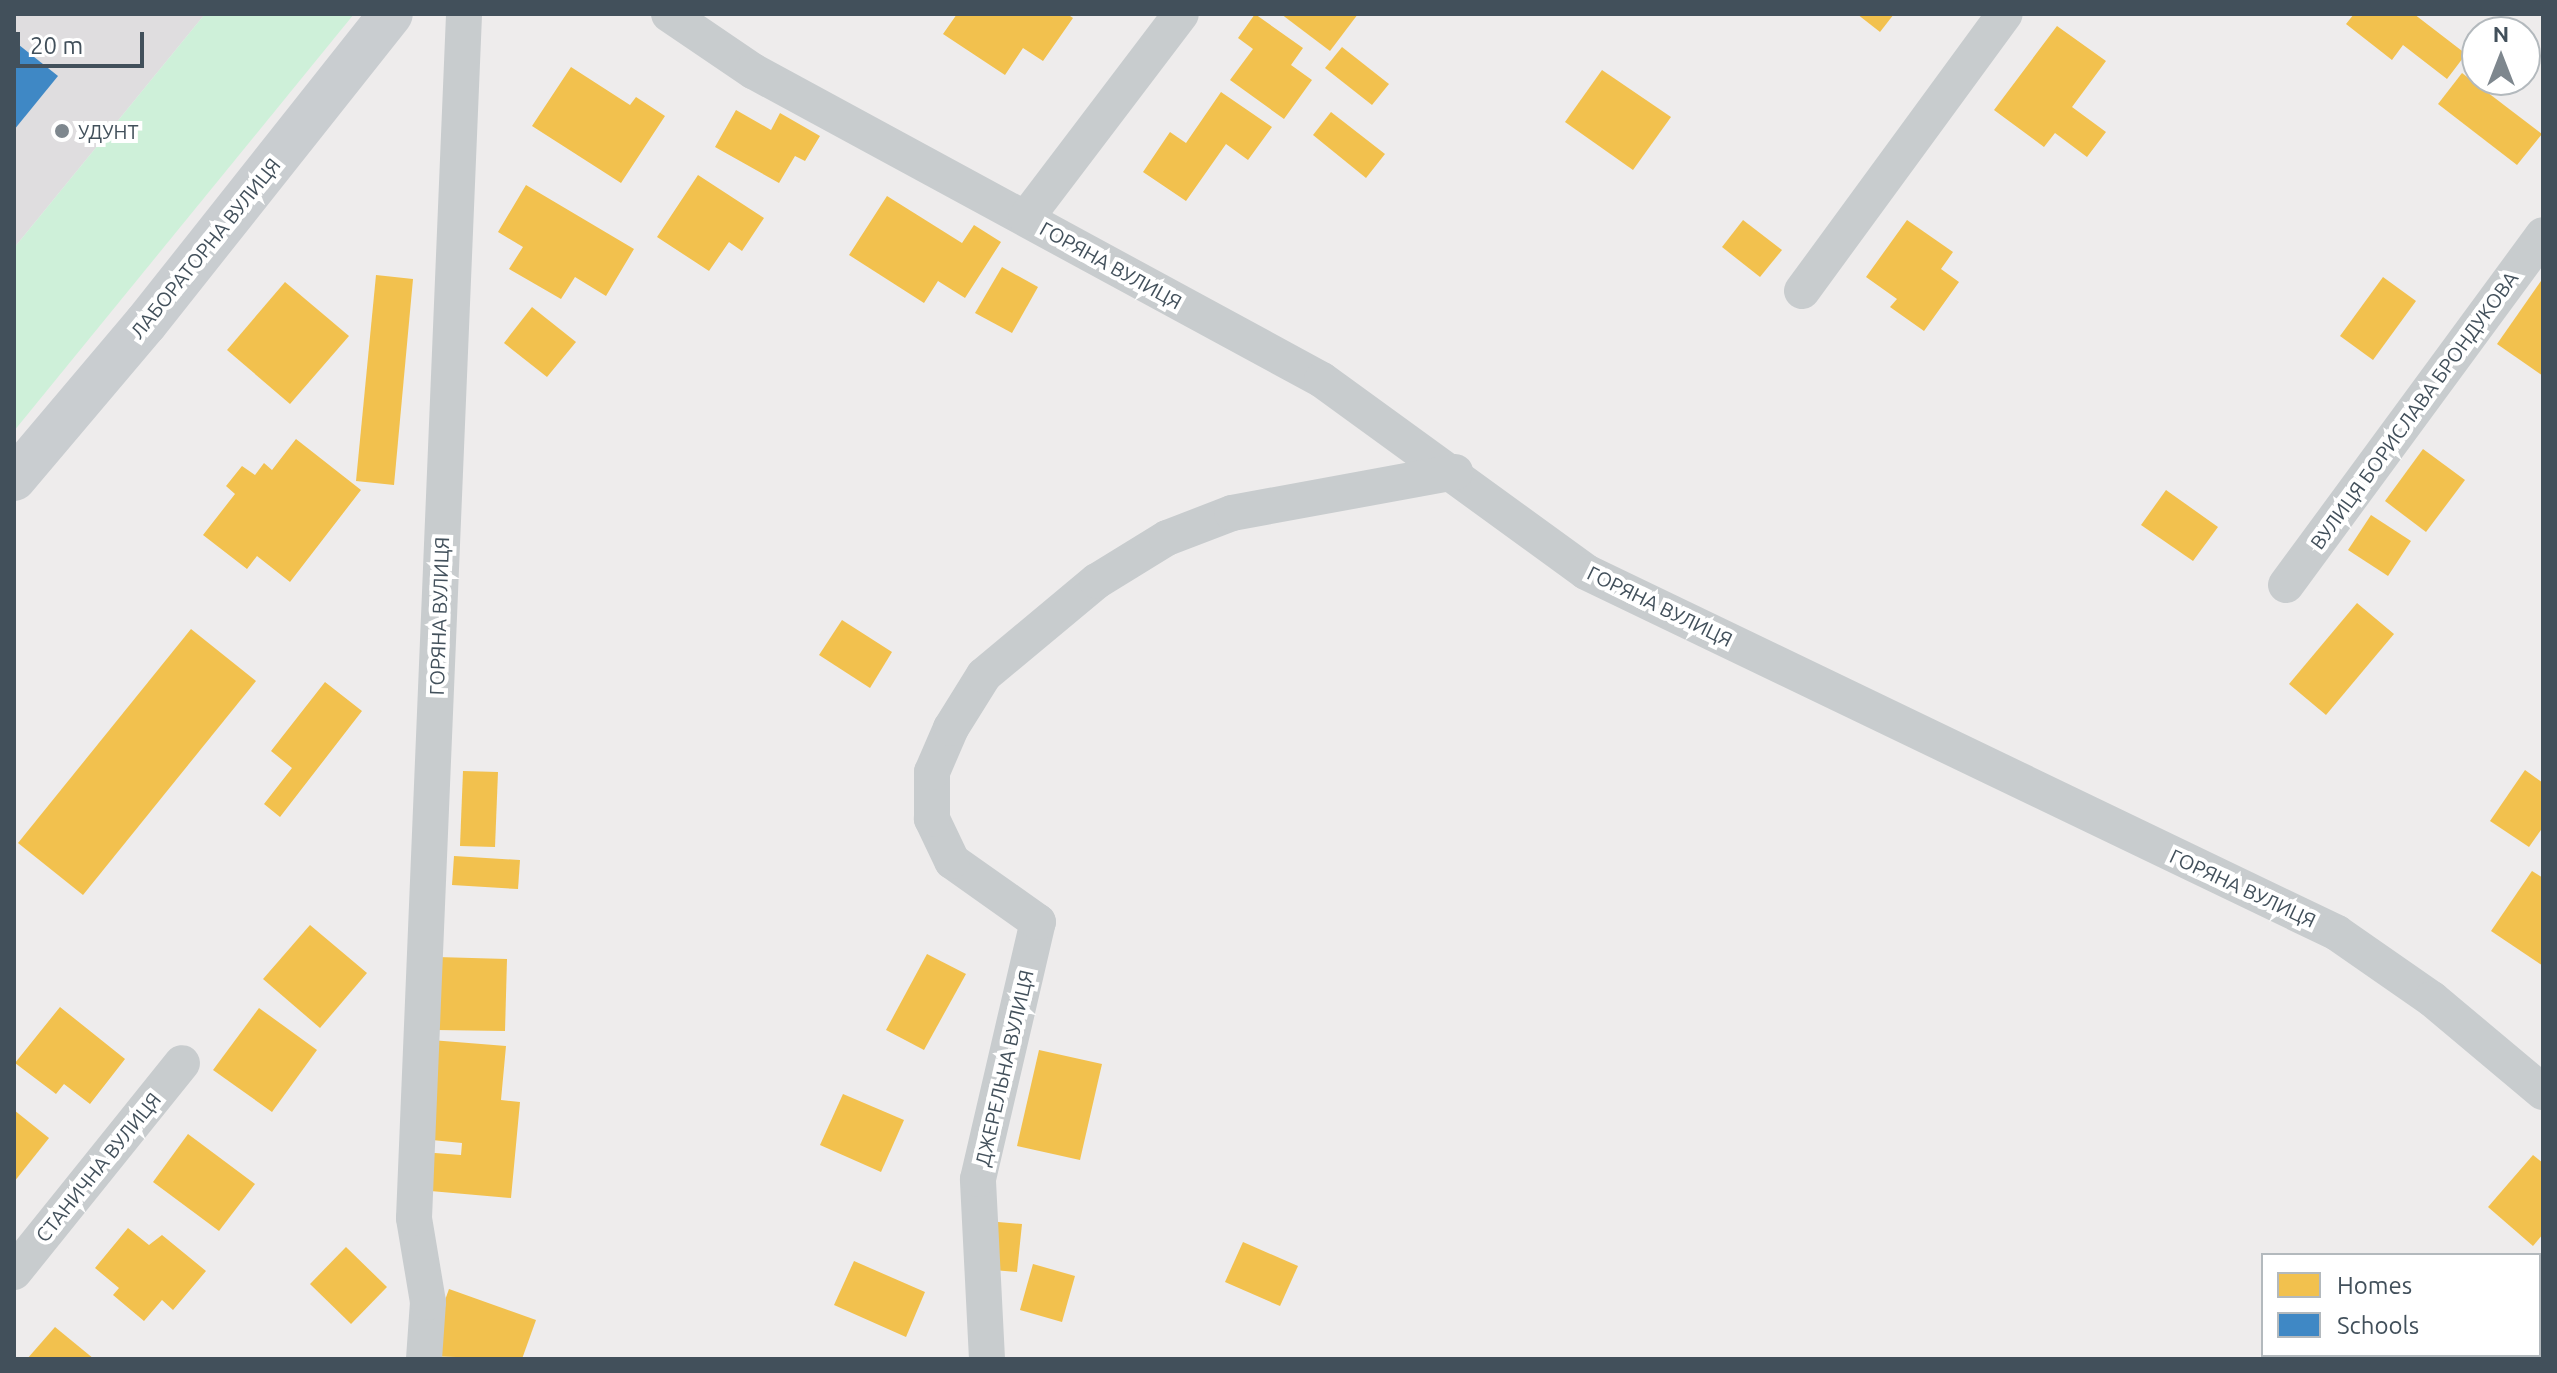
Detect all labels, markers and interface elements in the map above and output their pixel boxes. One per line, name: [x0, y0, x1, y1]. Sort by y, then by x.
scale bar: [20, 16, 148, 66]
north arrow: [2461, 16, 2541, 96]
text: N: [2493, 21, 2509, 46]
text: 20 m: [30, 32, 83, 59]
place label: УДУНТ: [78, 119, 139, 143]
marker: УДУНТ: [53, 122, 71, 140]
street label: ЛАБОРАТОРНА ВУЛИЦЯ: [125, 153, 285, 343]
street label: ГОРЯНА ВУЛИЦЯ: [1036, 216, 1186, 314]
street label: ВУЛИЦЯ БОРИСЛАВА БРОНДУКОВА: [2305, 266, 2523, 554]
street label: ГОРЯНА ВУЛИЦЯ: [424, 536, 454, 696]
street label: ГОРЯНА ВУЛИЦЯ: [1584, 560, 1736, 652]
street label: ГОРЯНА ВУЛИЦЯ: [2166, 844, 2320, 932]
street label: ДЖЕРЕЛЬНА ВУЛИЦЯ: [970, 968, 1038, 1168]
street label: СТАНИЧНА ВУЛИЦЯ: [30, 1088, 166, 1246]
legend: [2261, 1253, 2541, 1357]
text: Homes: [2337, 1272, 2412, 1299]
text: Schools: [2337, 1312, 2419, 1339]

